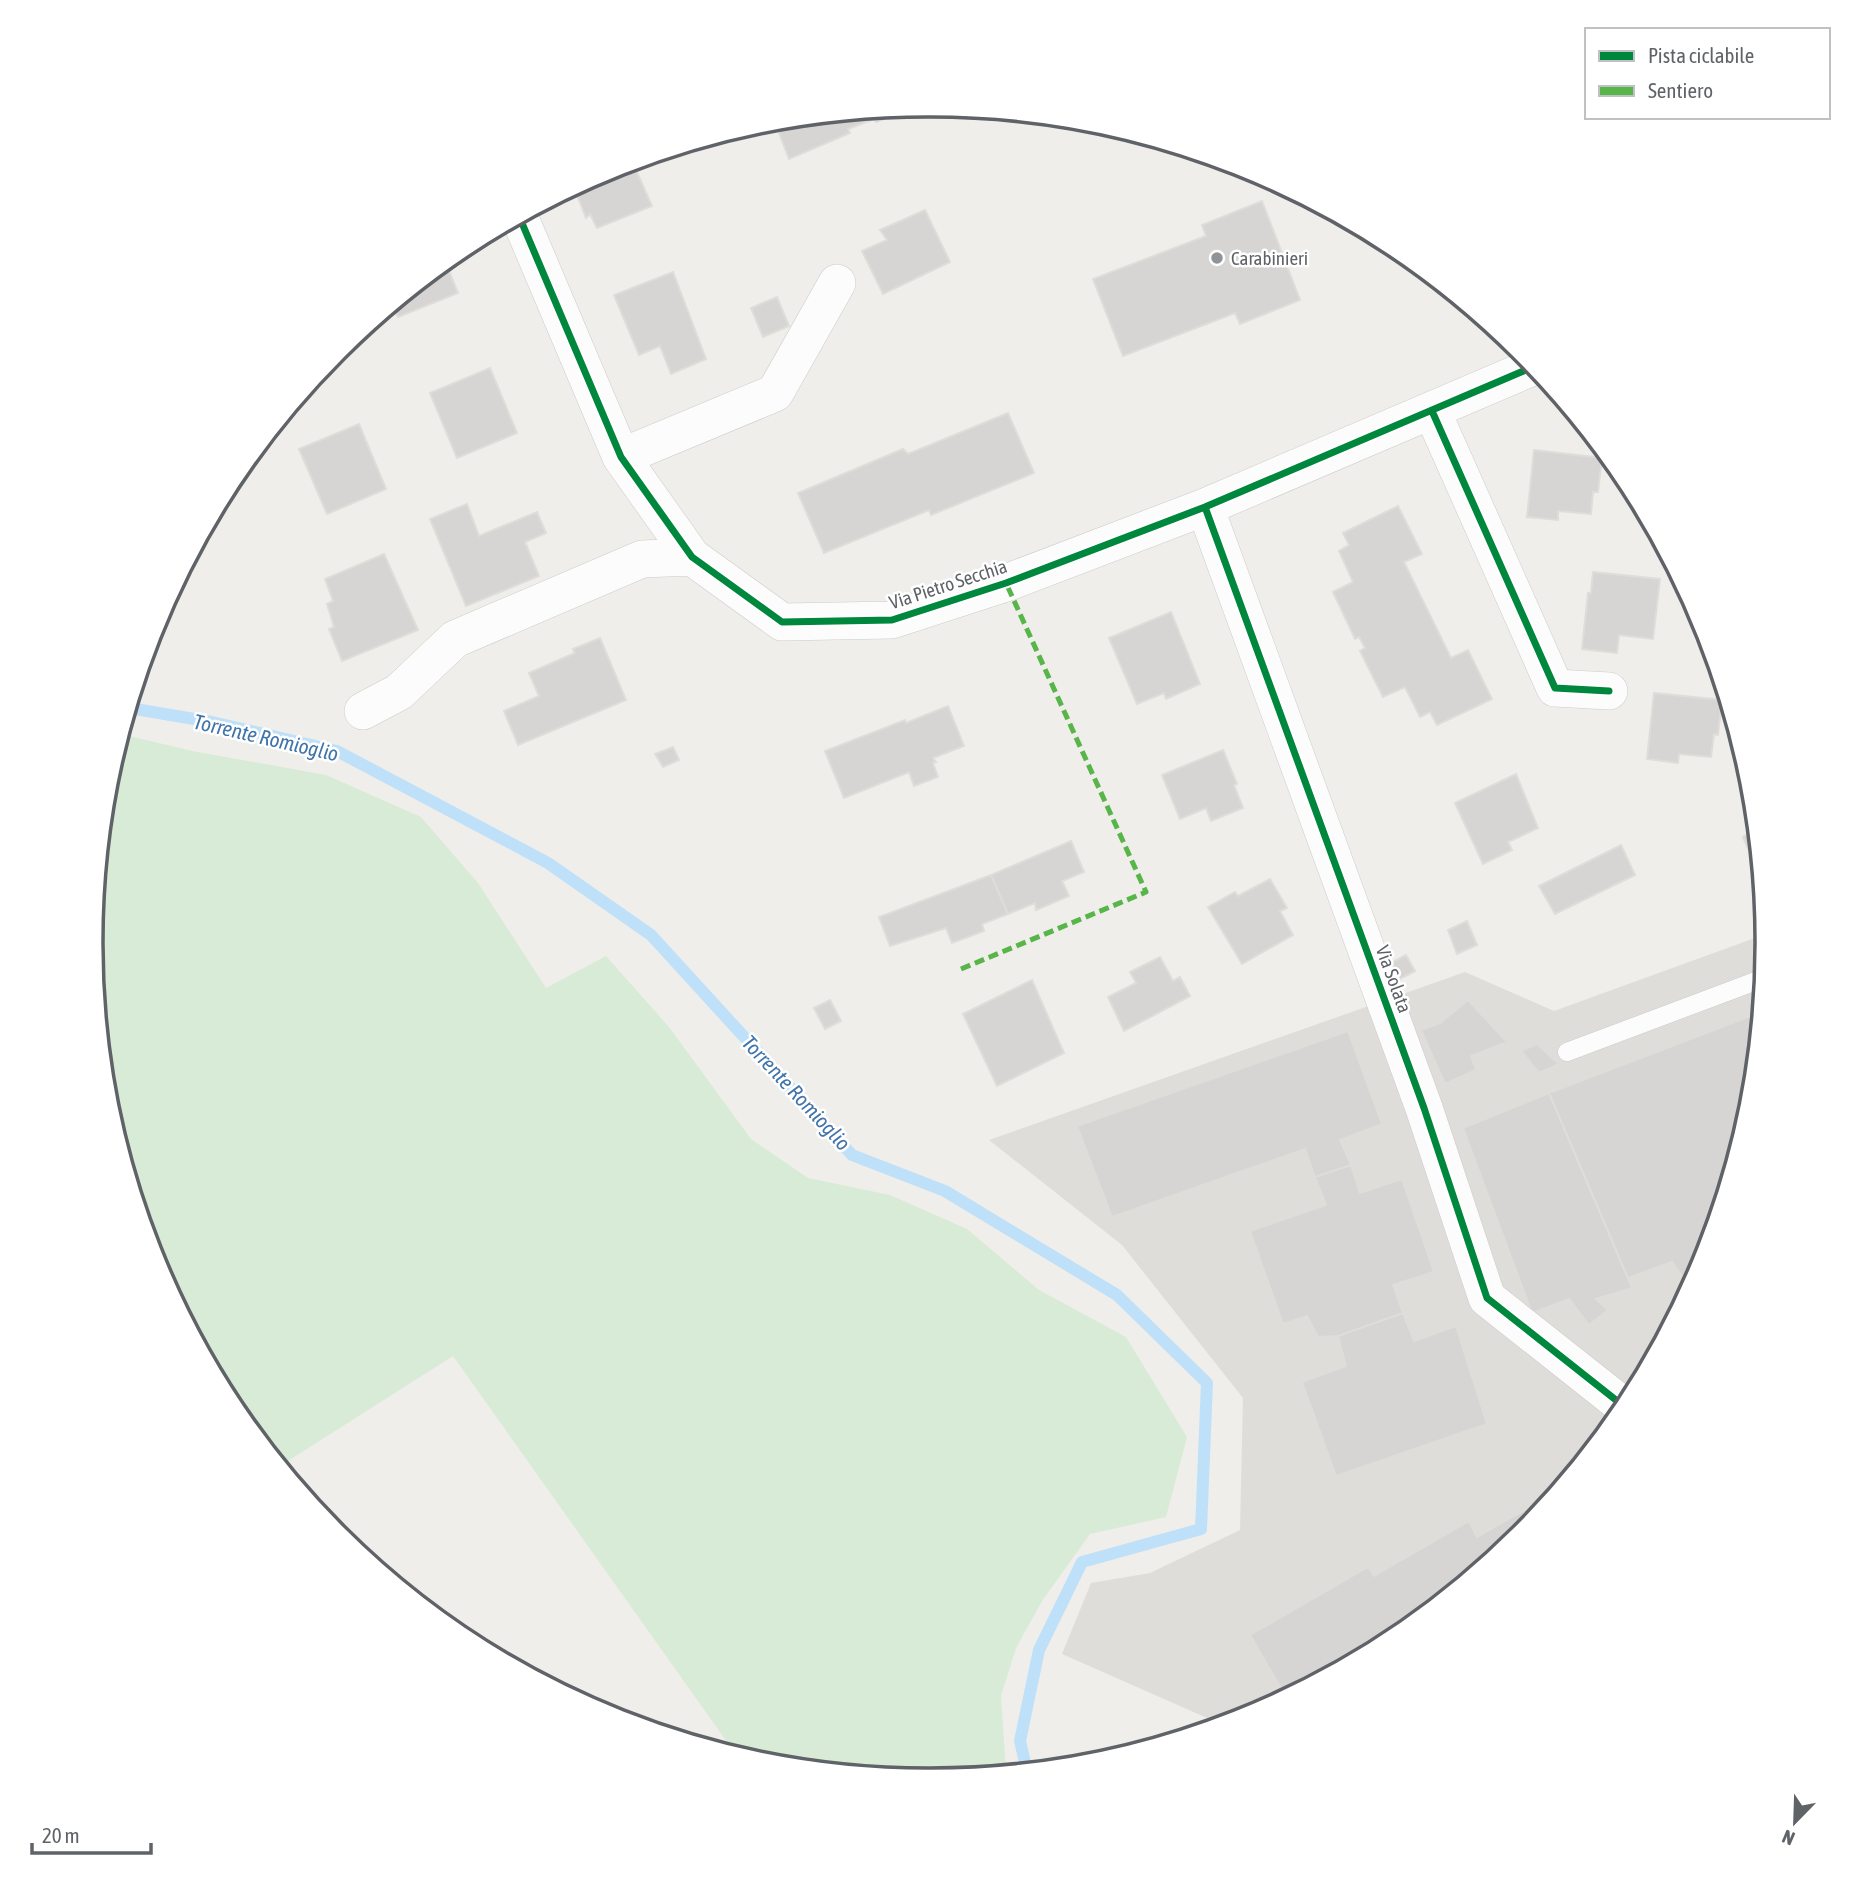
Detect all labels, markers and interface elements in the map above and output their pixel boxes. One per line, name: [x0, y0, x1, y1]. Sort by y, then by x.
legend: [1585, 28, 1830, 119]
text: Pista ciclabile: [1648, 43, 1754, 67]
text: Sentiero: [1648, 78, 1713, 102]
place label: Carabinieri: [1231, 247, 1308, 269]
marker: Carabinieri: [1209, 250, 1225, 266]
street label: Via Pietro Secchia: [886, 555, 1010, 613]
water label: Torrente Romioglio: [191, 709, 341, 765]
street label: Via Solata: [1372, 942, 1416, 1016]
water label: Torrente Romioglio: [738, 1030, 856, 1155]
north arrow: [1760, 1787, 1830, 1857]
scale bar: [32, 1812, 150, 1856]
text: 20 m: [42, 1823, 80, 1847]
text: N: [1779, 1825, 1798, 1850]

